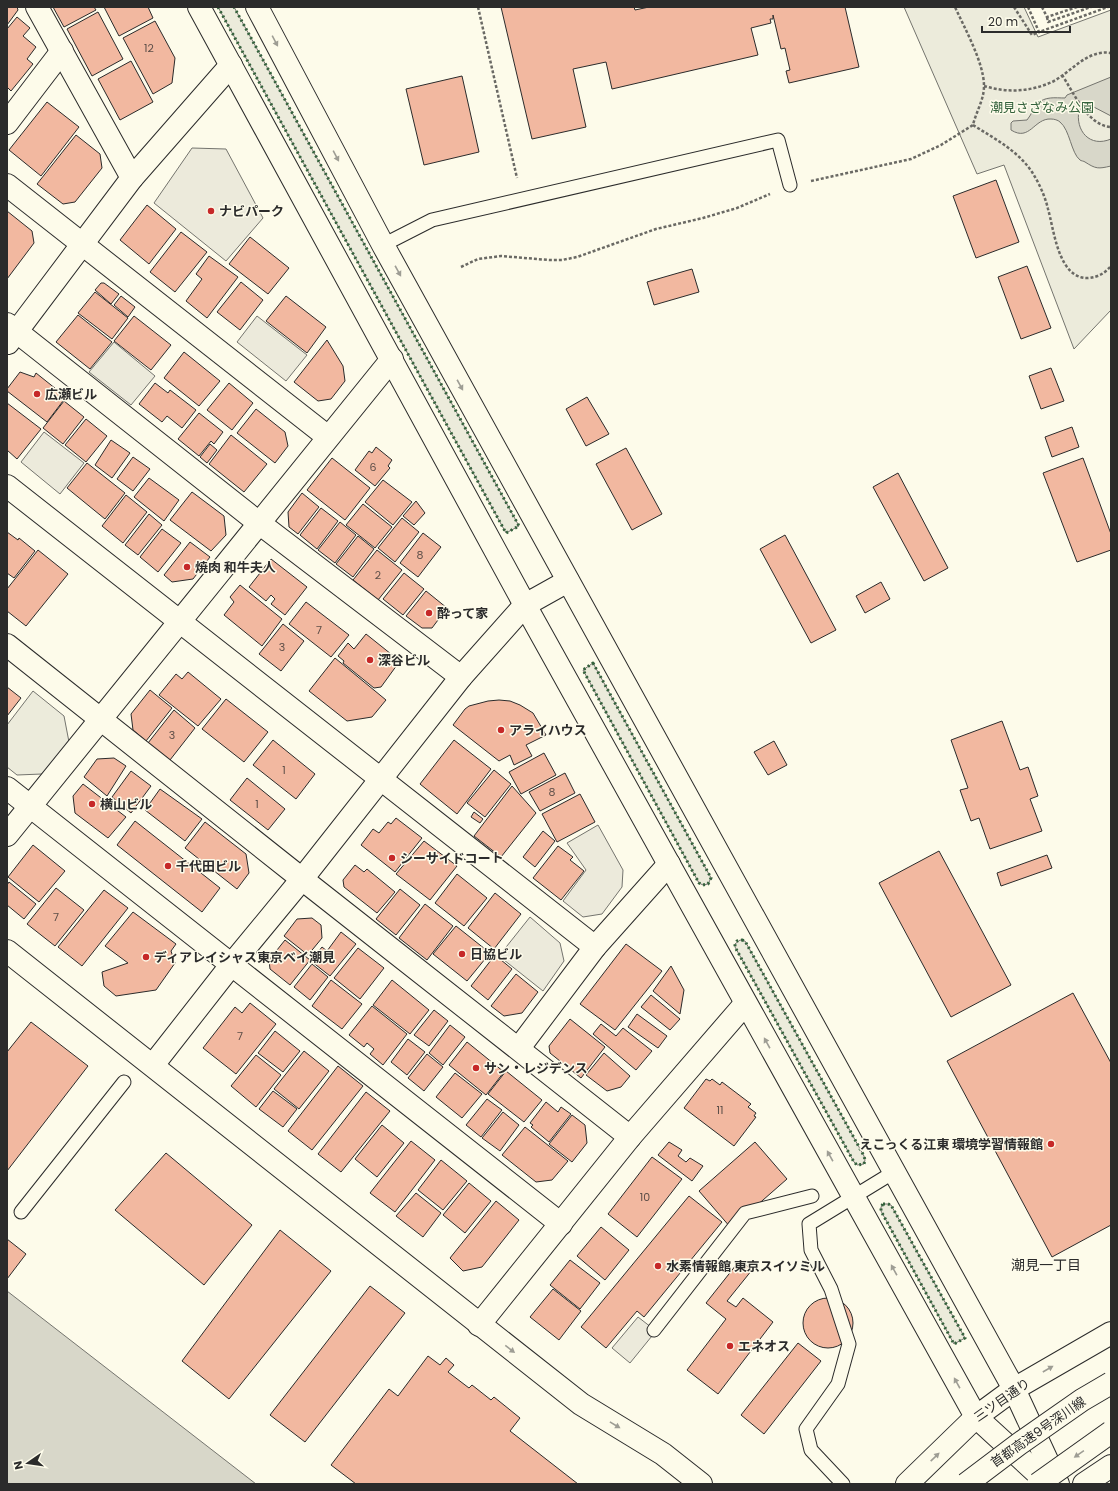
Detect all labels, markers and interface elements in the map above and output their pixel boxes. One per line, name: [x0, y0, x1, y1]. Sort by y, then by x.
scale bar: [982, 8, 1070, 34]
text: 20 m: [988, 13, 1018, 30]
one-way arrow: [272, 36, 279, 47]
house number: 12: [144, 40, 154, 56]
park label: 潮見さざなみ公園: [990, 98, 1094, 117]
one-way arrow: [333, 150, 340, 162]
place label: ナビパーク: [219, 202, 284, 221]
marker: ナビパーク: [206, 206, 216, 216]
one-way arrow: [394, 265, 401, 277]
one-way arrow: [457, 379, 464, 391]
place label: 広瀬ビル: [45, 385, 97, 404]
marker: 広瀬ビル: [32, 389, 42, 399]
house number: 6: [370, 459, 377, 475]
house number: 8: [417, 547, 424, 563]
place label: 焼肉 和牛夫人: [195, 558, 276, 577]
marker: 焼肉 和牛夫人: [182, 562, 192, 572]
house number: 2: [375, 567, 381, 583]
place label: 酔って家: [437, 604, 488, 623]
marker: 酔って家: [424, 608, 434, 618]
house number: 7: [316, 622, 322, 638]
house number: 3: [279, 639, 285, 655]
place label: 深谷ビル: [378, 651, 430, 670]
marker: 深谷ビル: [365, 655, 375, 665]
place label: アライハウス: [509, 721, 587, 740]
marker: アライハウス: [496, 725, 506, 735]
house number: 3: [169, 727, 175, 743]
house number: 1: [282, 762, 286, 778]
house number: 8: [549, 784, 556, 800]
place label: 横山ビル: [100, 795, 152, 814]
house number: 1: [255, 796, 259, 812]
marker: 横山ビル: [87, 799, 97, 809]
place label: シーサイドコート: [400, 849, 504, 868]
marker: シーサイドコート: [387, 853, 397, 863]
place label: 千代田ビル: [176, 857, 241, 876]
marker: 千代田ビル: [163, 861, 173, 871]
house number: 7: [53, 909, 59, 925]
place label: 日協ビル: [470, 945, 522, 964]
place label: ディアレイシャス東京ベイ潮見: [154, 948, 335, 967]
marker: 日協ビル: [457, 949, 467, 959]
marker: ディアレイシャス東京ベイ潮見: [141, 952, 151, 962]
house number: 7: [237, 1028, 243, 1044]
one-way arrow: [763, 1037, 770, 1049]
place label: サン・レジデンス: [484, 1059, 588, 1078]
marker: サン・レジデンス: [471, 1063, 481, 1073]
house number: 11: [716, 1102, 724, 1118]
place label: えこっくる江東 環境学習情報館: [859, 1135, 1043, 1154]
marker: えこっくる江東 環境学習情報館: [1046, 1139, 1056, 1149]
one-way arrow: [827, 1150, 834, 1162]
house number: 10: [640, 1189, 650, 1205]
district label: 潮見一丁目: [1011, 1255, 1081, 1275]
place label: 水素情報館 東京スイソミル: [666, 1257, 825, 1276]
marker: 水素情報館 東京スイソミル: [653, 1261, 663, 1271]
one-way arrow: [890, 1264, 897, 1276]
place label: エネオス: [738, 1337, 790, 1356]
marker: エネオス: [725, 1341, 735, 1351]
one-way arrow: [505, 1345, 516, 1353]
one-way arrow: [1042, 1366, 1054, 1373]
street label: 三ツ目通り: [970, 1374, 1034, 1426]
one-way arrow: [953, 1377, 960, 1389]
street label: 首都高速9号深川線: [987, 1392, 1089, 1472]
one-way arrow: [610, 1421, 620, 1429]
north arrow: [8, 1443, 48, 1483]
one-way arrow: [1073, 1450, 1084, 1458]
one-way arrow: [930, 1452, 940, 1462]
text: N: [10, 1459, 27, 1471]

